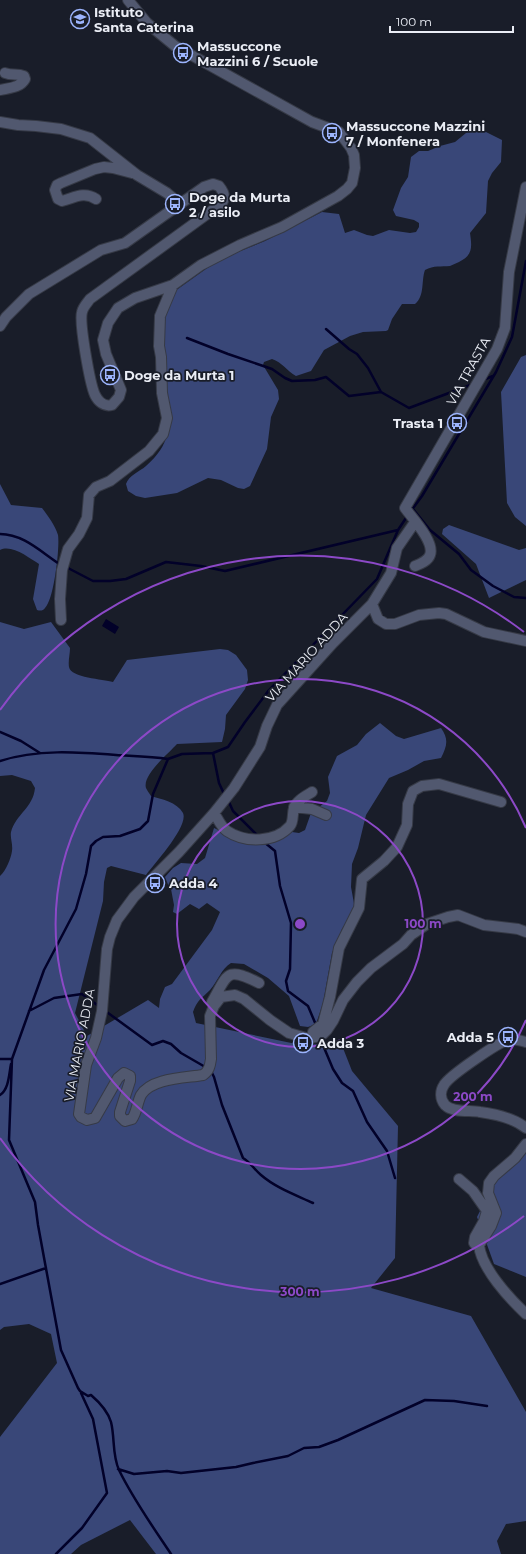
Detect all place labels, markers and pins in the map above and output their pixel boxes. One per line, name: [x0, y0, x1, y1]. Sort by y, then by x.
place label: Istituto Santa Caterina: [94, 4, 194, 35]
school or university icon: Istituto Santa Caterina: [69, 8, 91, 30]
place label: Massuccone Mazzini 6 / Scuole: [197, 38, 318, 69]
bus stop icon: Massuccone Mazzini 6 / Scuole: [172, 42, 194, 64]
place label: Massuccone Mazzini 7 / Monfenera: [346, 118, 485, 149]
bus stop icon: Massuccone Mazzini 7 / Monfenera: [321, 122, 343, 144]
place label: Doge da Murta 2 / asilo: [189, 189, 291, 220]
bus stop icon: Doge da Murta 2 / asilo: [164, 193, 186, 215]
bus stop icon: Doge da Murta 1: [99, 364, 121, 386]
place label: Doge da Murta 1: [124, 367, 234, 383]
bus stop icon: Trasta 1: [446, 412, 468, 434]
place label: Trasta 1: [393, 415, 443, 431]
bus stop icon: Adda 4: [144, 872, 166, 894]
place label: Adda 4: [168, 875, 218, 891]
centre of rings: [293, 917, 307, 931]
bus stop icon: Adda 5: [497, 1026, 519, 1048]
place label: Adda 5: [446, 1029, 494, 1045]
bus stop icon: Adda 3: [292, 1032, 314, 1054]
place label: Adda 3: [316, 1035, 365, 1051]

